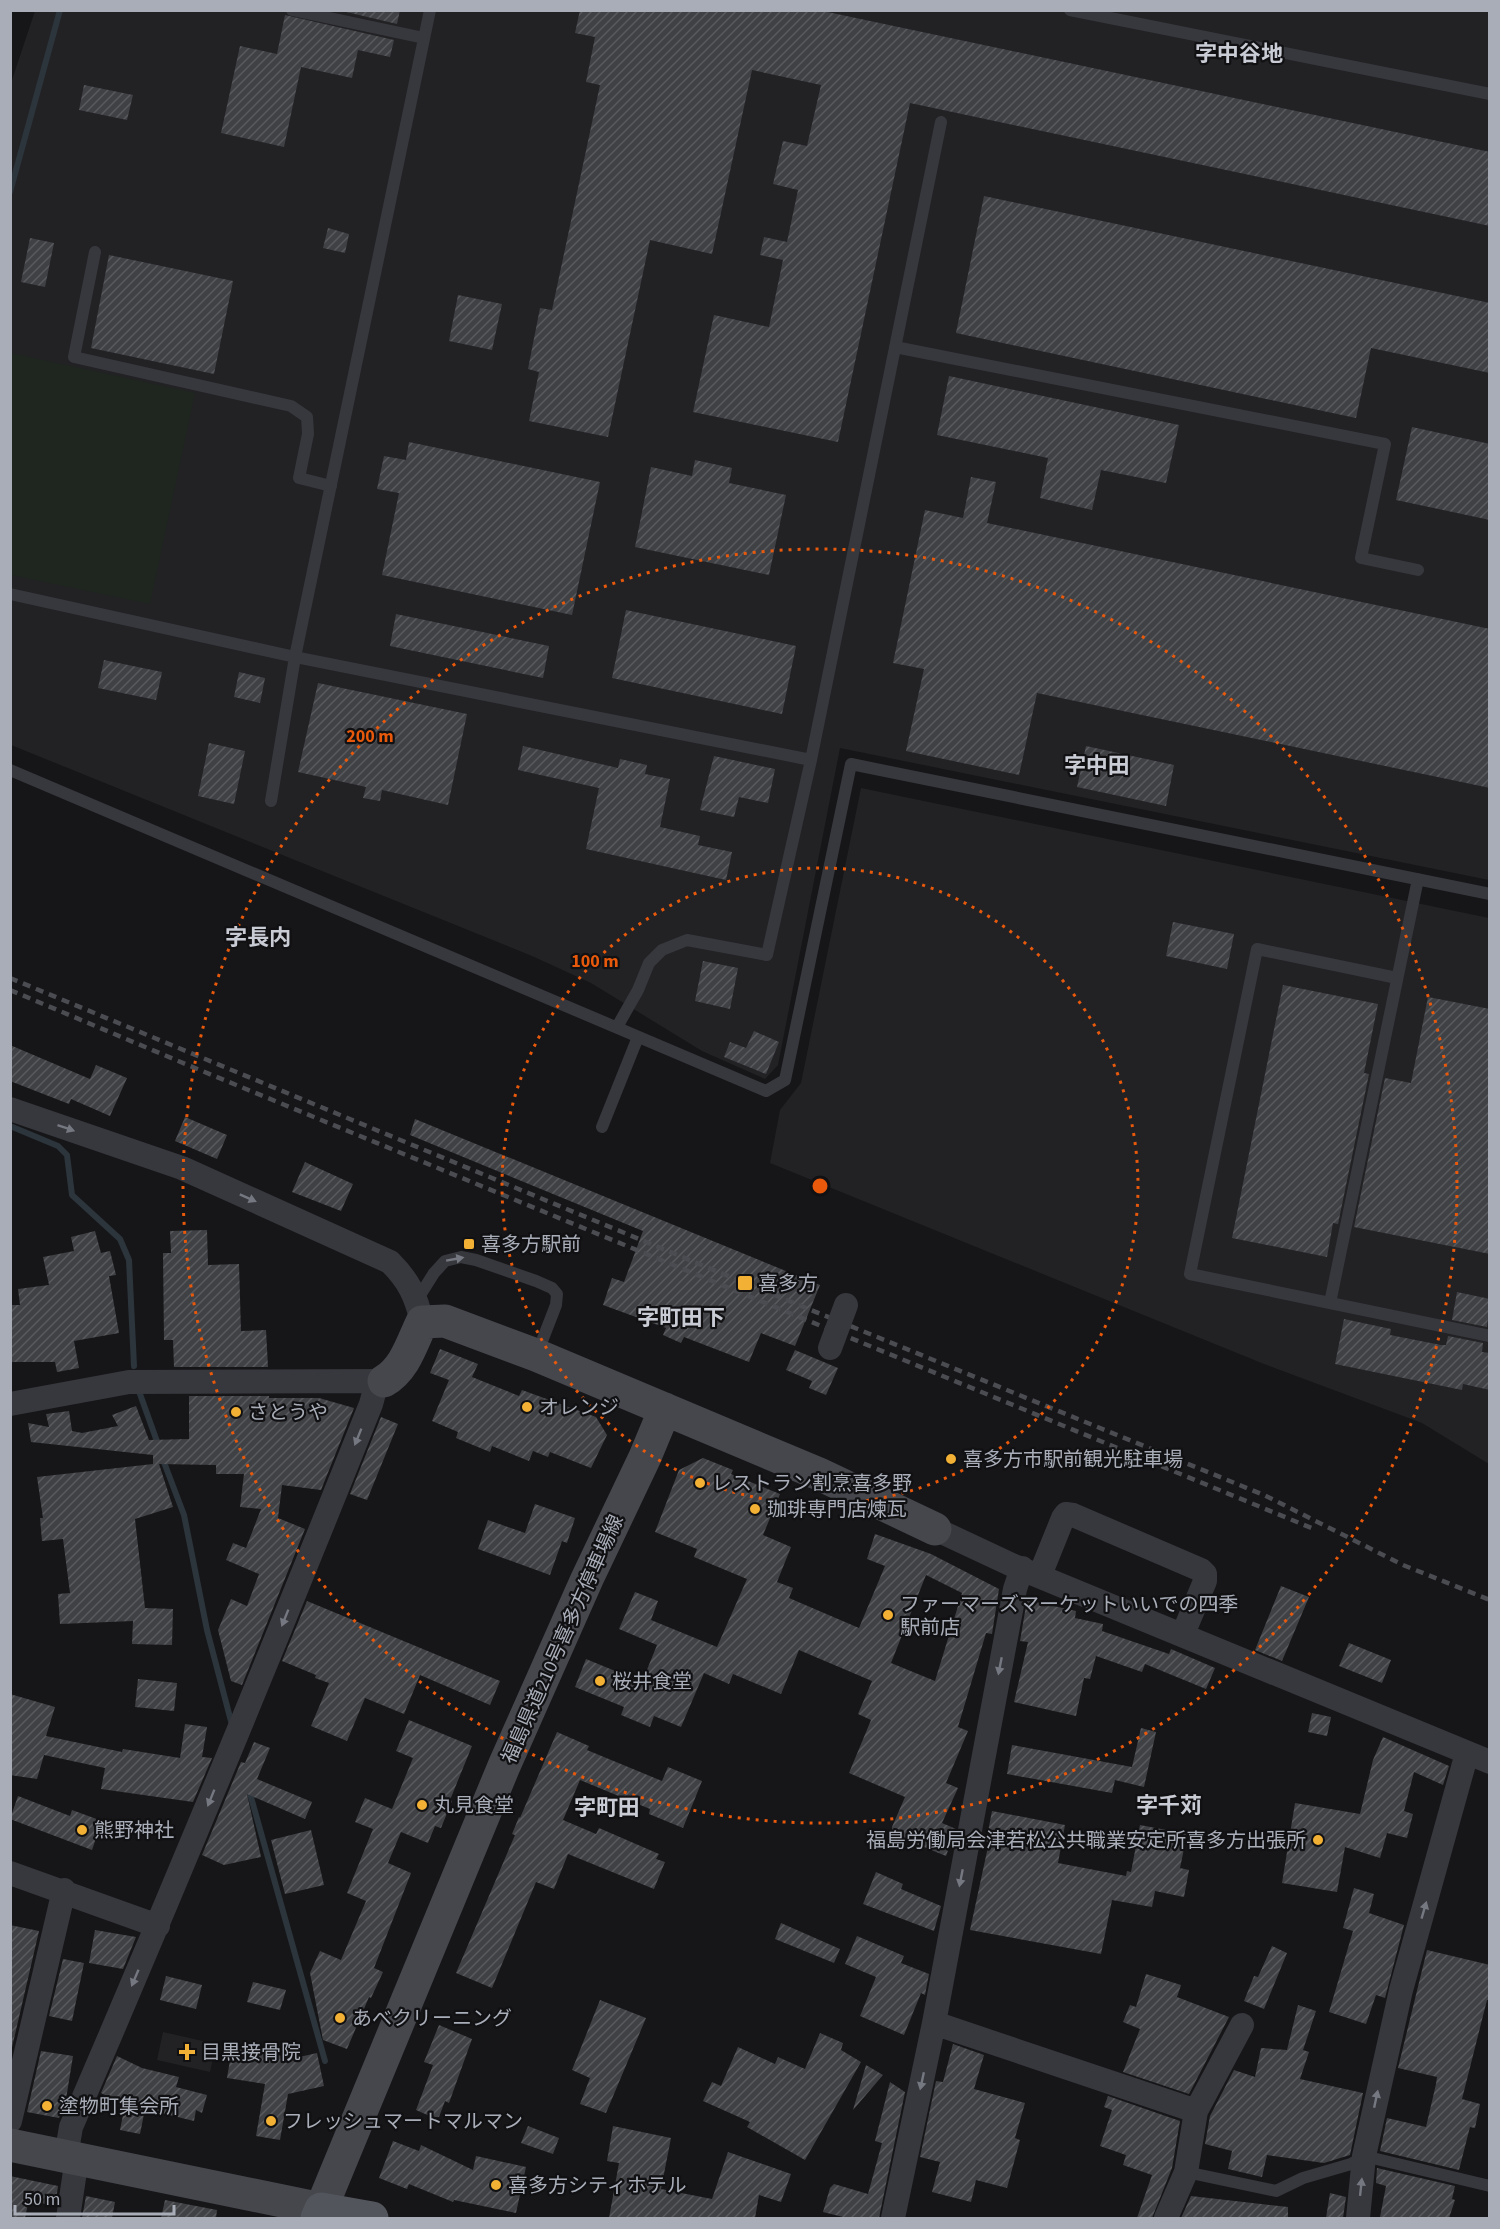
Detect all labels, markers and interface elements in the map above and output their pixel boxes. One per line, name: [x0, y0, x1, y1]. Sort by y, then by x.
district label: 字中谷地: [1195, 38, 1283, 70]
text: 200 m: [346, 724, 394, 749]
district label: 字中田: [1064, 750, 1130, 782]
district label: 字長内: [225, 922, 291, 954]
text: 100 m: [571, 949, 619, 974]
one-way arrow: [57, 1124, 75, 1133]
centre of rings: [810, 1176, 830, 1196]
one-way arrow: [239, 1193, 257, 1203]
place label: 喜多方駅前: [481, 1231, 581, 1259]
marker: 喜多方駅前: [462, 1237, 476, 1251]
one-way arrow: [446, 1255, 465, 1264]
place label: 喜多方: [758, 1270, 818, 1298]
marker: 喜多方: [736, 1274, 754, 1292]
district label: 字町田下: [637, 1302, 725, 1334]
place label: オレンジ: [539, 1394, 619, 1422]
place label: さとうや: [248, 1399, 328, 1427]
marker: オレンジ: [520, 1400, 534, 1414]
marker: さとうや: [229, 1405, 243, 1419]
one-way arrow: [352, 1428, 362, 1446]
place label: 喜多方市駅前観光駐車場: [963, 1446, 1183, 1474]
marker: 喜多方市駅前観光駐車場: [944, 1452, 958, 1466]
place label: レストラン割烹喜多野: [712, 1470, 912, 1498]
marker: レストラン割烹喜多野: [693, 1476, 707, 1490]
place label: 珈琲専門店煉瓦: [767, 1496, 907, 1524]
marker: 珈琲専門店煉瓦: [748, 1502, 762, 1516]
street label: 福島県道210号喜多方停車場線: [495, 1510, 631, 1768]
place label: ファーマーズマーケットいいでの四季 駅前店: [900, 1591, 1238, 1642]
marker: ファーマーズマーケットいいでの四季 駅前店: [881, 1608, 895, 1622]
one-way arrow: [280, 1610, 290, 1628]
one-way arrow: [996, 1657, 1005, 1676]
place label: 桜井食堂: [612, 1668, 692, 1696]
marker: 桜井食堂: [593, 1674, 607, 1688]
one-way arrow: [206, 1790, 216, 1808]
district label: 字千苅: [1136, 1790, 1202, 1822]
place label: 丸見食堂: [434, 1792, 514, 1820]
district label: 字町田: [574, 1792, 640, 1824]
marker: 丸見食堂: [415, 1798, 429, 1812]
place label: 熊野神社: [94, 1817, 174, 1845]
marker: 熊野神社: [75, 1823, 89, 1837]
place label: 福島労働局会津若松公共職業安定所喜多方出張所: [866, 1827, 1306, 1855]
marker: 福島労働局会津若松公共職業安定所喜多方出張所: [1311, 1833, 1325, 1847]
one-way arrow: [956, 1869, 965, 1888]
one-way arrow: [1419, 1901, 1429, 1919]
one-way arrow: [130, 1970, 140, 1988]
place label: あべクリーニング: [352, 2005, 512, 2033]
marker: あべクリーニング: [333, 2011, 347, 2025]
place label: 目黒接骨院: [201, 2039, 301, 2067]
marker: 目黒接骨院: [178, 2043, 196, 2061]
one-way arrow: [917, 2071, 926, 2090]
one-way arrow: [1372, 2090, 1382, 2108]
place label: 塗物町集会所: [59, 2093, 179, 2121]
marker: 塗物町集会所: [40, 2099, 54, 2113]
place label: フレッシュマートマルマン: [283, 2108, 523, 2136]
marker: フレッシュマートマルマン: [264, 2114, 278, 2128]
place label: 喜多方シティホテル: [508, 2172, 687, 2200]
scale bar: [15, 2178, 174, 2216]
marker: 喜多方シティホテル: [489, 2178, 503, 2192]
one-way arrow: [1356, 2178, 1366, 2197]
text: 50 m: [24, 2187, 60, 2212]

